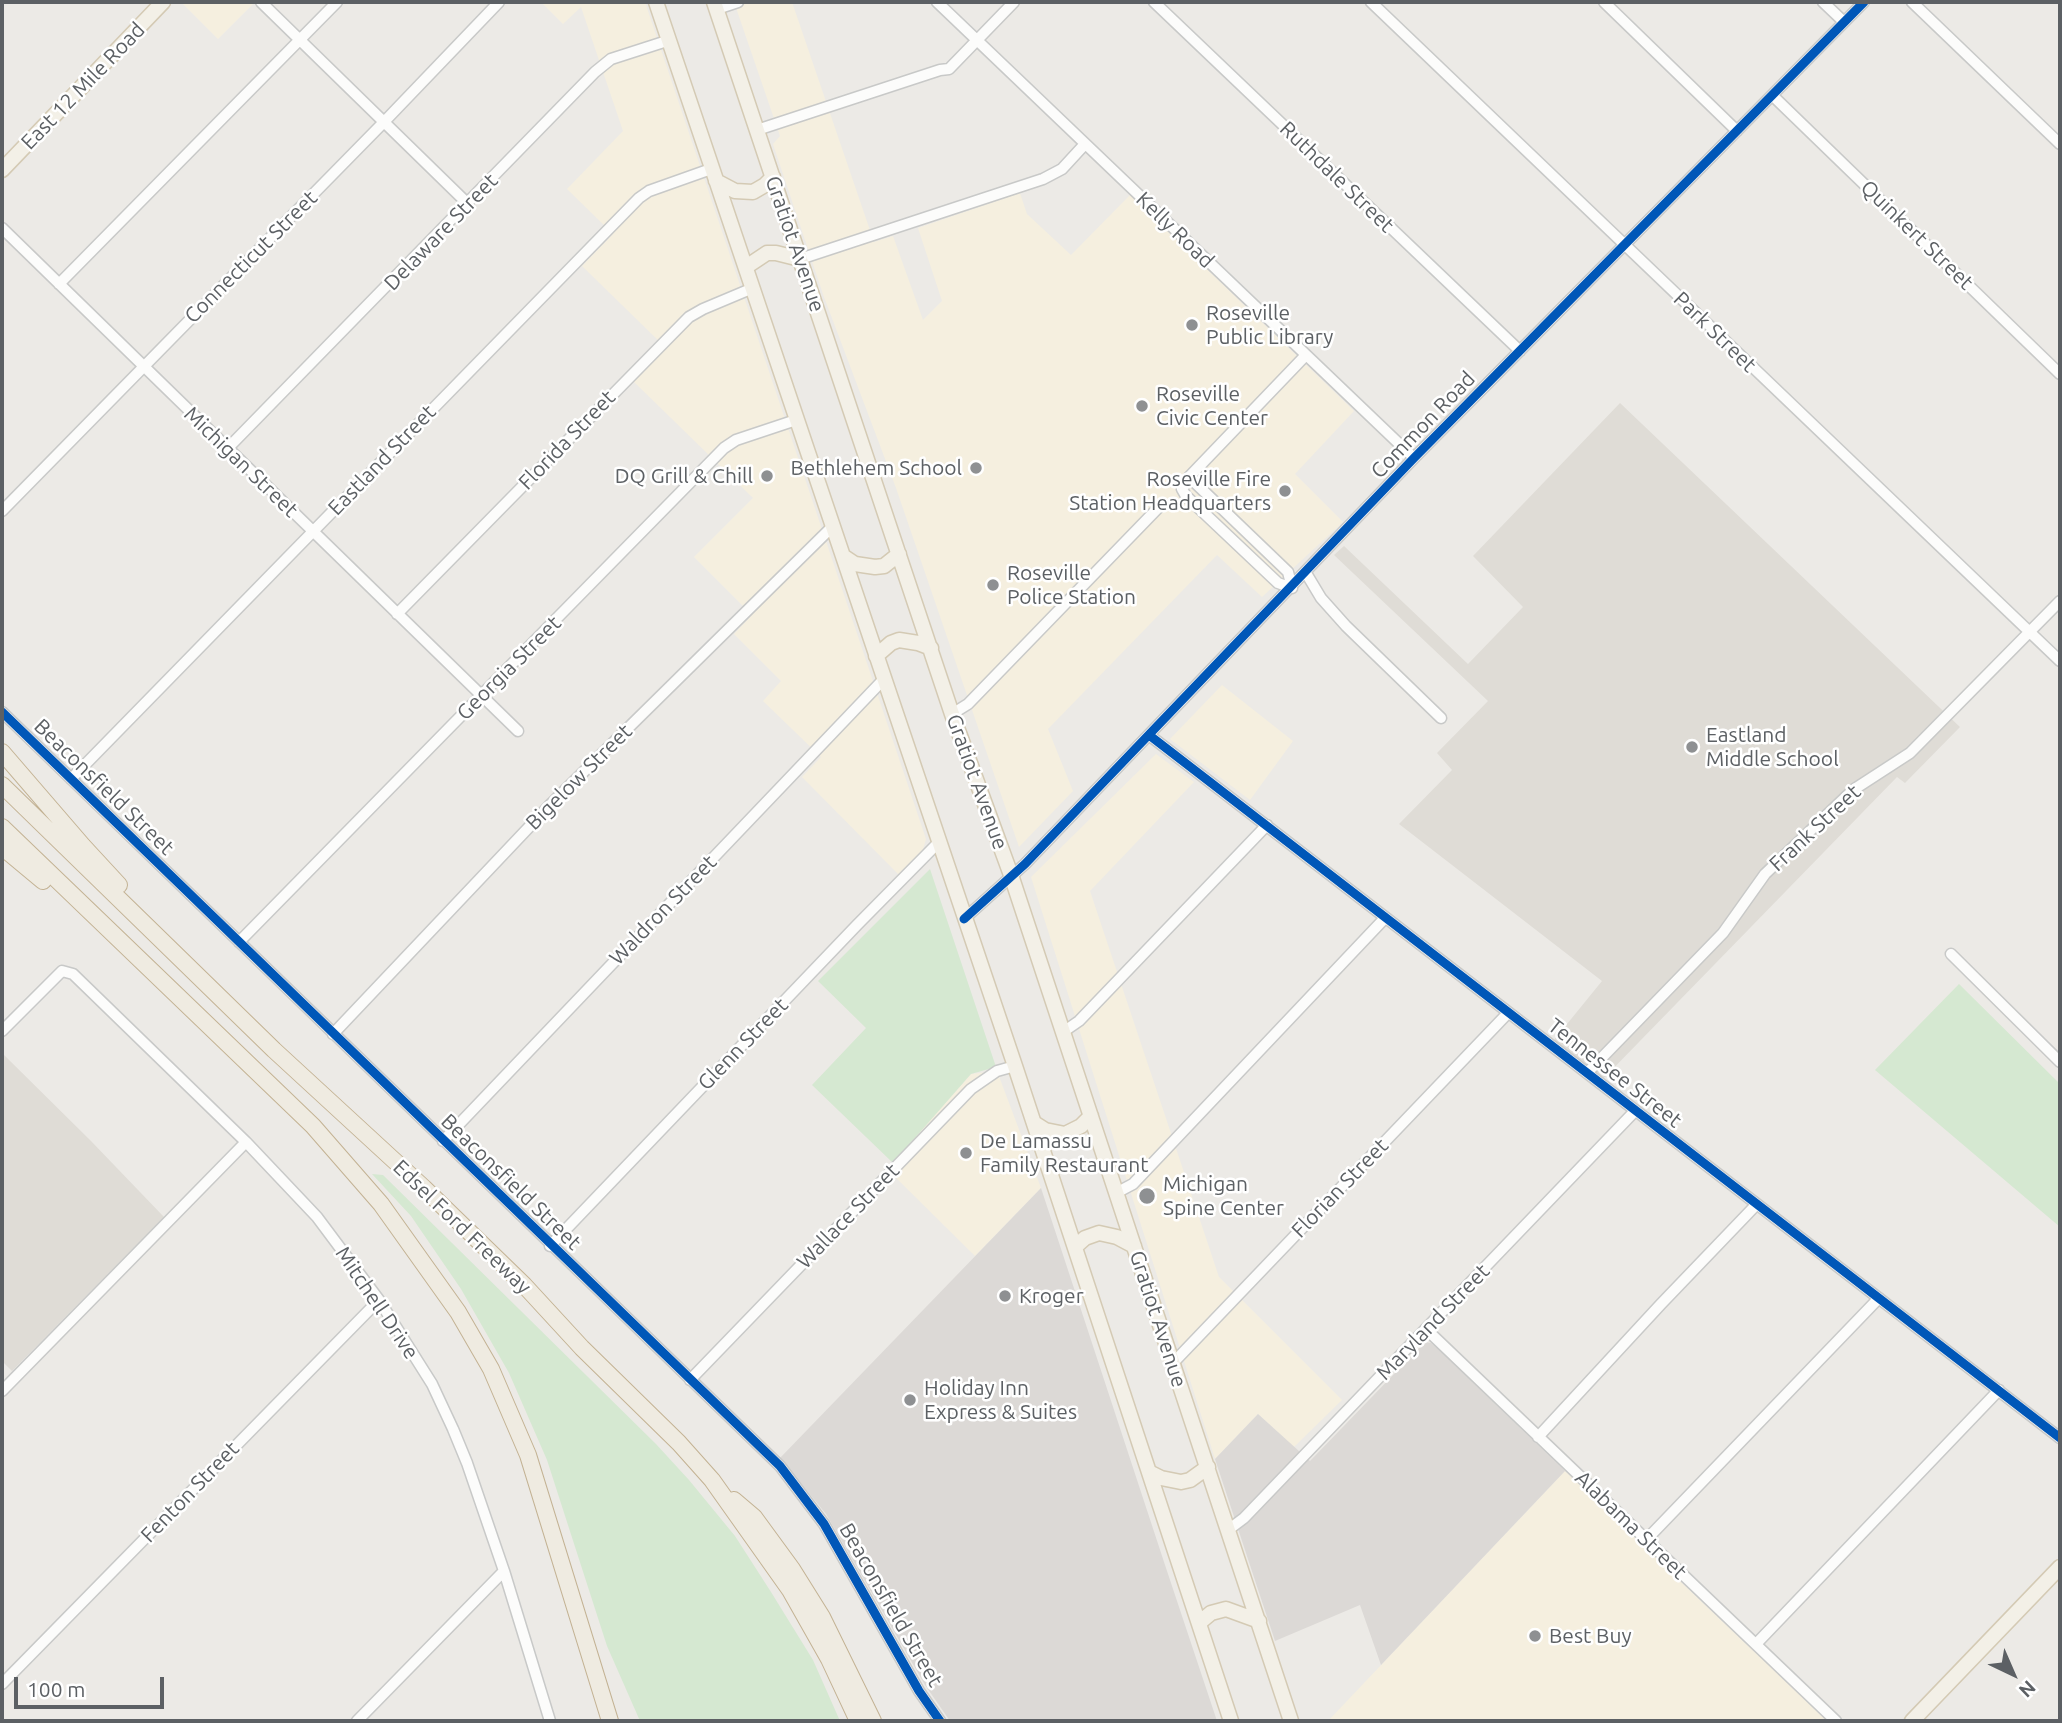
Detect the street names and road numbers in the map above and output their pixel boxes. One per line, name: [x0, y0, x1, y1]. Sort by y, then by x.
street label: East 12 Mile Road: [16, 17, 150, 155]
street label: Ruthdale Street: [1275, 116, 1399, 238]
street label: Delaware Street: [379, 168, 503, 296]
street label: Gratiot Avenue: [760, 173, 830, 315]
street label: Quinkert Street: [1855, 175, 1979, 295]
street label: Connecticut Street: [179, 185, 323, 329]
street label: Kelly Road: [1131, 187, 1219, 273]
street label: Park Street: [1668, 286, 1762, 378]
street label: Common Road: [1366, 366, 1480, 484]
street label: Florida Street: [513, 385, 621, 495]
street label: Eastland Street: [323, 399, 441, 521]
street label: Michigan Street: [179, 401, 303, 523]
street label: Georgia Street: [452, 611, 566, 725]
street label: Gratiot Avenue: [941, 711, 1013, 853]
street label: Beaconsfield Street: [29, 714, 179, 860]
street label: Bigelow Street: [521, 719, 637, 835]
street label: Frank Street: [1764, 779, 1866, 877]
street label: Waldron Street: [604, 850, 722, 970]
street label: Glenn Street: [693, 993, 793, 1095]
street label: Tennessee Street: [1543, 1013, 1687, 1133]
street label: Beaconsfield Street: [436, 1109, 586, 1255]
street label: Florian Street: [1286, 1133, 1394, 1243]
street label: Edsel Ford Freeway: [388, 1155, 536, 1299]
street label: Wallace Street: [792, 1158, 904, 1274]
street label: Mitchell Drive: [330, 1242, 424, 1364]
street label: Gratiot Avenue: [1124, 1248, 1192, 1390]
street label: Maryland Street: [1371, 1259, 1495, 1385]
street label: Fenton Street: [136, 1436, 244, 1548]
street label: Alabama Street: [1570, 1465, 1692, 1585]
street label: Beaconsfield Street: [834, 1519, 948, 1691]

